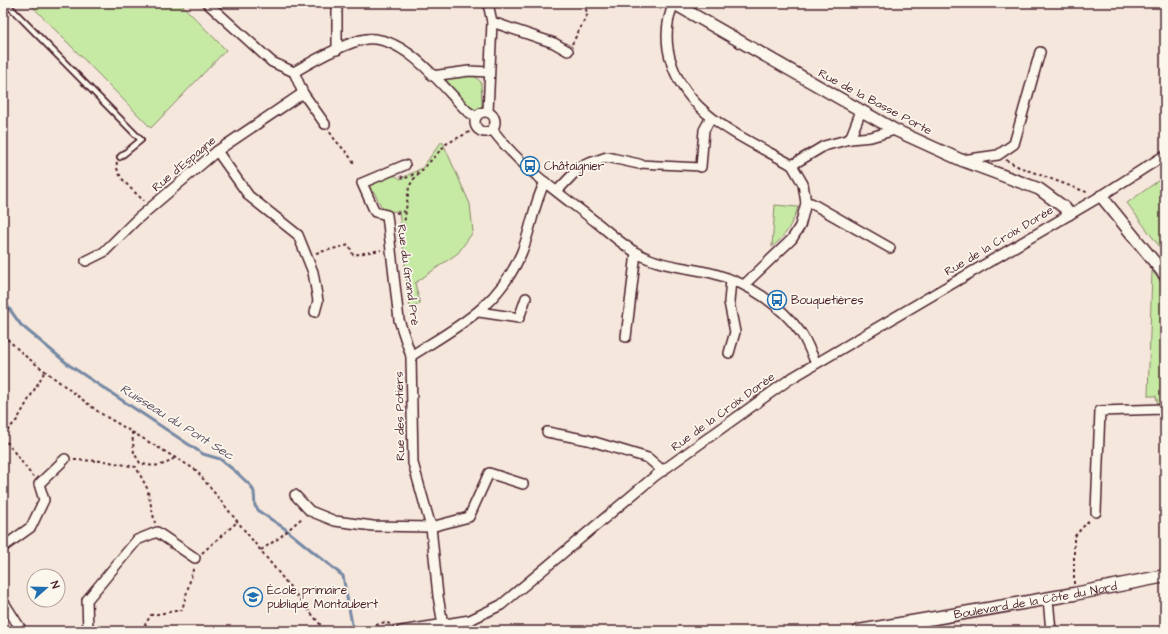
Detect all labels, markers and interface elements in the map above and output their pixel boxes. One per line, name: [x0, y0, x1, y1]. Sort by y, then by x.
street label: Rue de la Basse Porte: [815, 65, 935, 139]
street label: Rue d'Espagne: [148, 132, 221, 197]
bus stop icon: Châtaignier: [519, 155, 541, 177]
place label: Châtaignier: [544, 158, 605, 176]
street label: Rue de la Croix Dorée: [941, 201, 1057, 280]
street label: Rue du Grand Pré: [393, 223, 424, 327]
bus stop icon: Bouquetières: [766, 289, 788, 311]
place label: Bouquetières: [791, 292, 863, 309]
street label: Rue de la Croix Dorée: [668, 368, 779, 455]
street label: Rue des Potiers: [391, 371, 409, 461]
water label: Ruisseau du Pont Sec: [117, 380, 238, 465]
north arrow: [26, 568, 66, 608]
street label: Boulevard de la Côte du Nord: [952, 577, 1118, 623]
text: N: [47, 579, 63, 591]
place label: École primaire publique Montaubert: [267, 582, 378, 613]
school or university icon: École primaire publique Montaubert: [242, 586, 264, 608]

